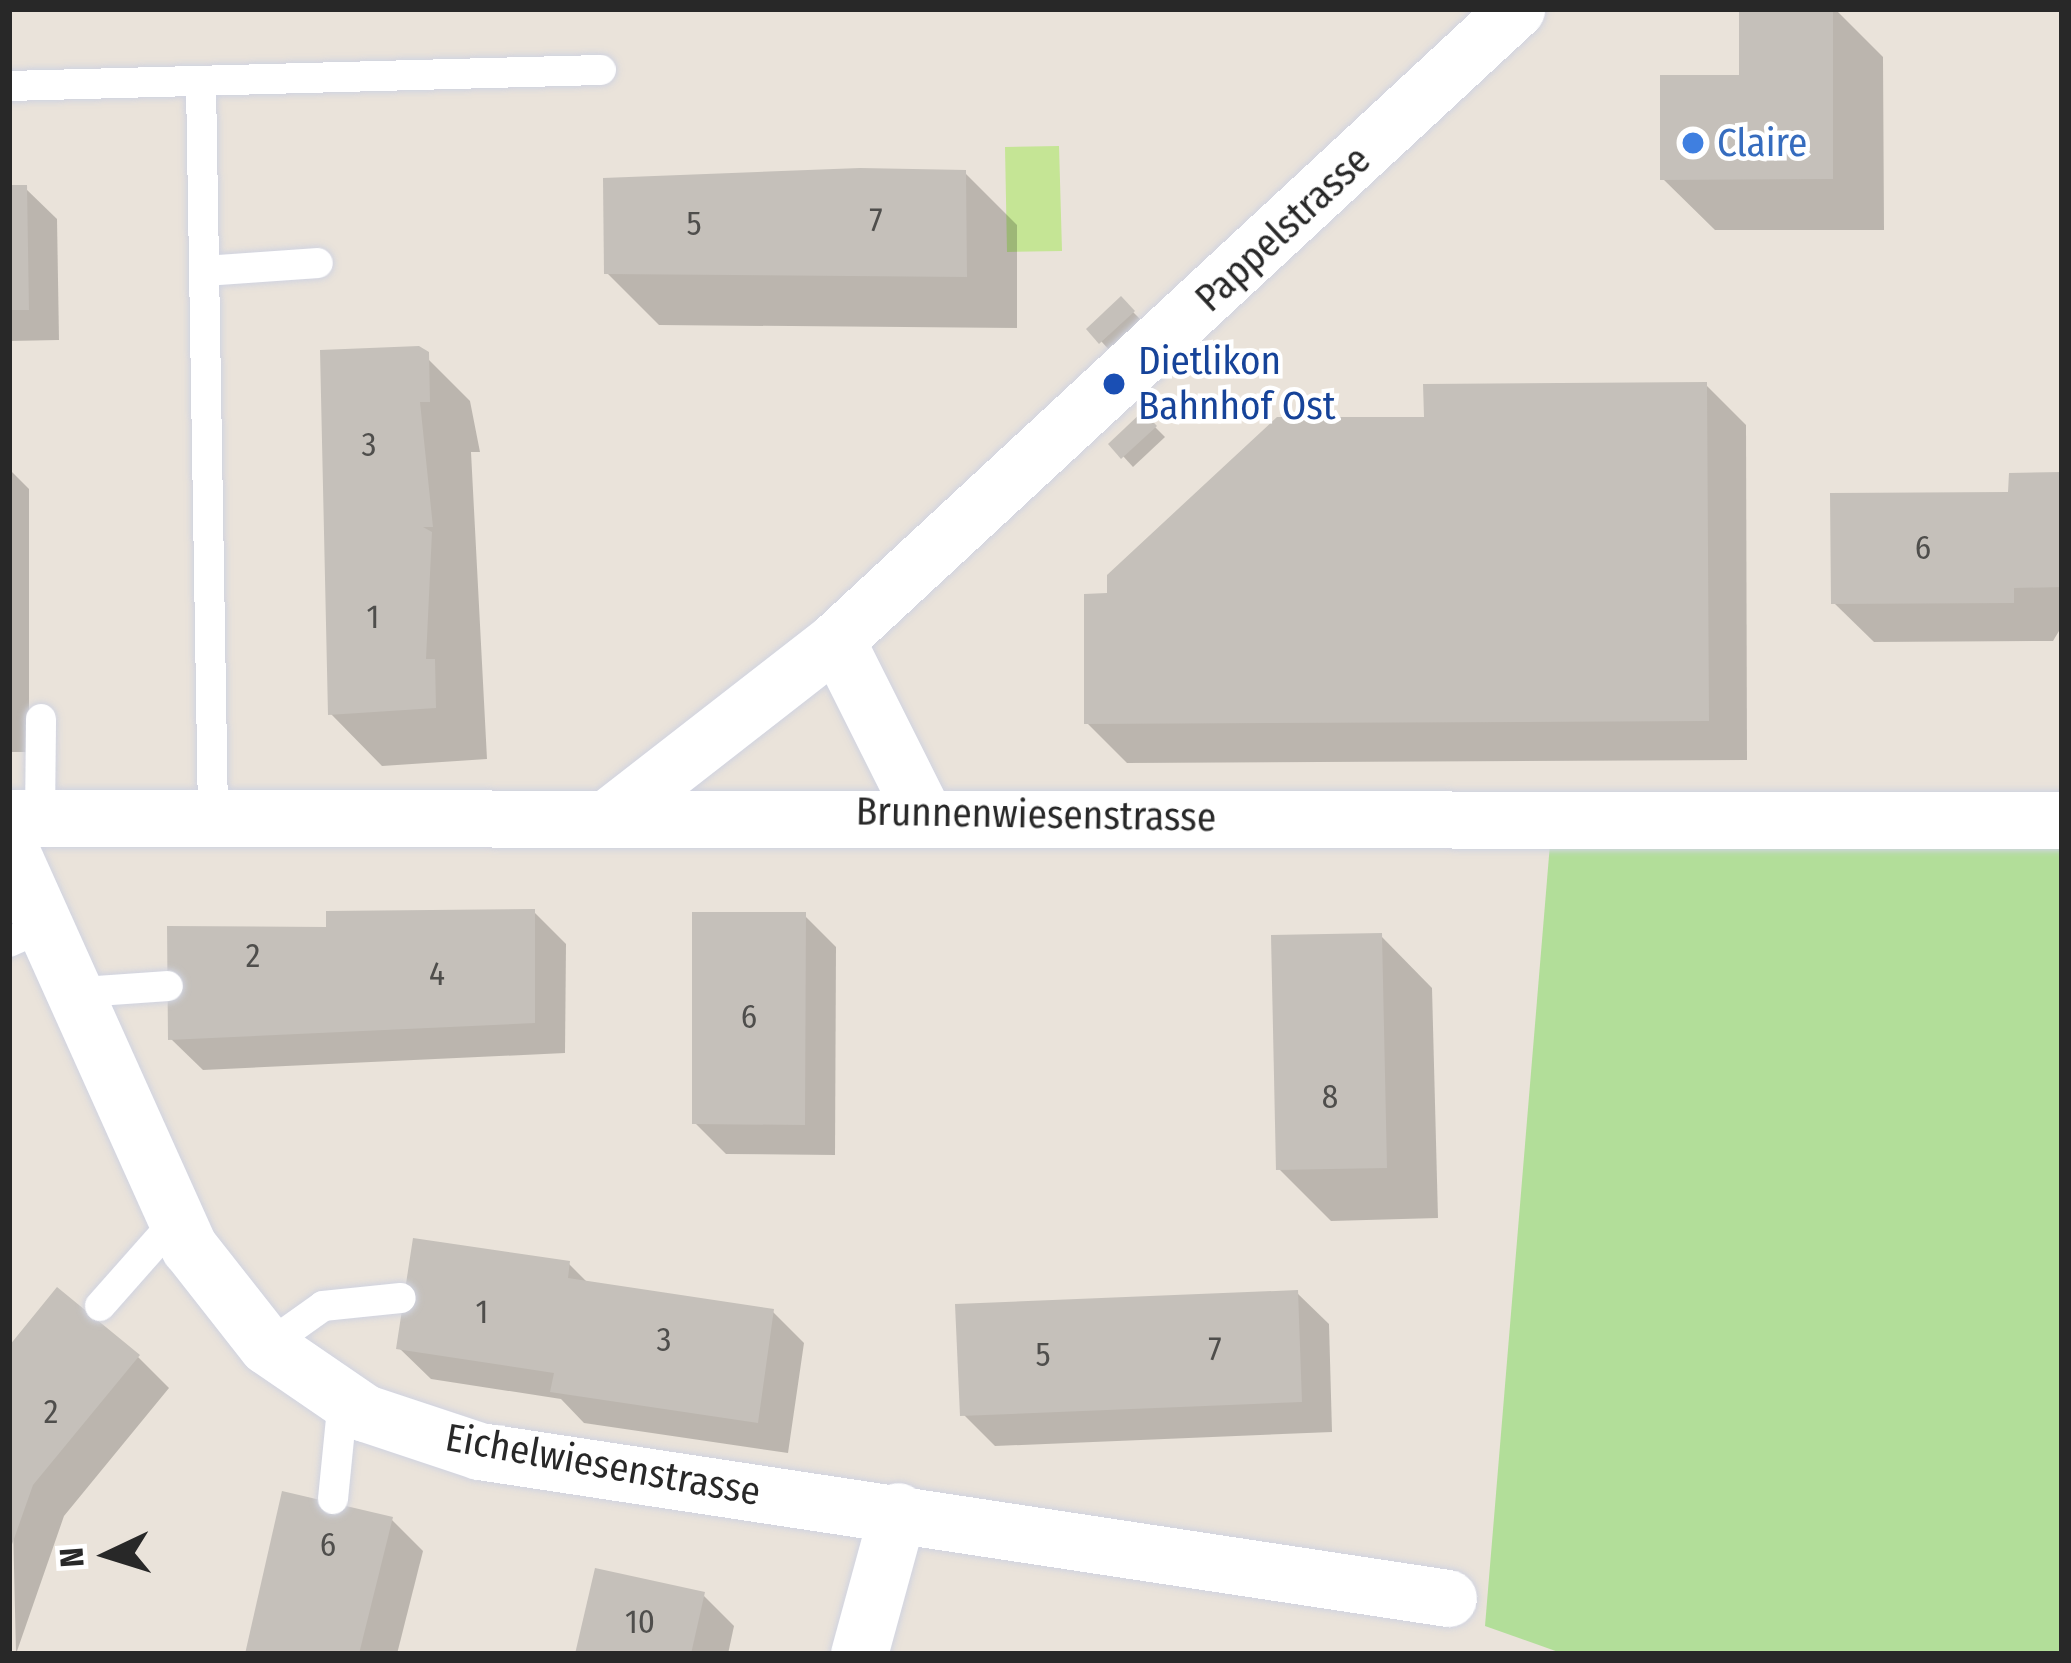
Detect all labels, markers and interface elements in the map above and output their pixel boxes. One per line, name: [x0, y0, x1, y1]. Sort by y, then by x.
place label: Claire: [1717, 120, 1807, 166]
marker: Claire: [1680, 130, 1706, 156]
street label: Pappelstrasse: [1186, 136, 1380, 322]
house number: 7: [869, 201, 883, 241]
house number: 5: [686, 205, 702, 245]
place label: Dietlikon Bahnhof Ost: [1138, 339, 1336, 430]
marker: Dietlikon Bahnhof Ost: [1101, 371, 1127, 397]
house number: 3: [362, 426, 376, 466]
house number: 6: [1915, 529, 1931, 569]
house number: 1: [367, 598, 379, 638]
street label: Brunnenwiesenstrasse: [856, 788, 1216, 842]
house number: 2: [246, 937, 260, 977]
house number: 4: [429, 955, 445, 995]
house number: 6: [741, 998, 757, 1038]
house number: 8: [1322, 1078, 1338, 1118]
house number: 1: [476, 1293, 488, 1333]
house number: 3: [657, 1321, 671, 1361]
house number: 7: [1208, 1330, 1222, 1370]
house number: 5: [1035, 1336, 1051, 1376]
house number: 2: [44, 1393, 58, 1433]
street label: Eichelwiesenstrasse: [442, 1414, 764, 1516]
north arrow: [48, 1495, 168, 1615]
house number: 6: [320, 1526, 336, 1566]
text: N: [51, 1546, 93, 1569]
house number: 10: [625, 1603, 655, 1643]

